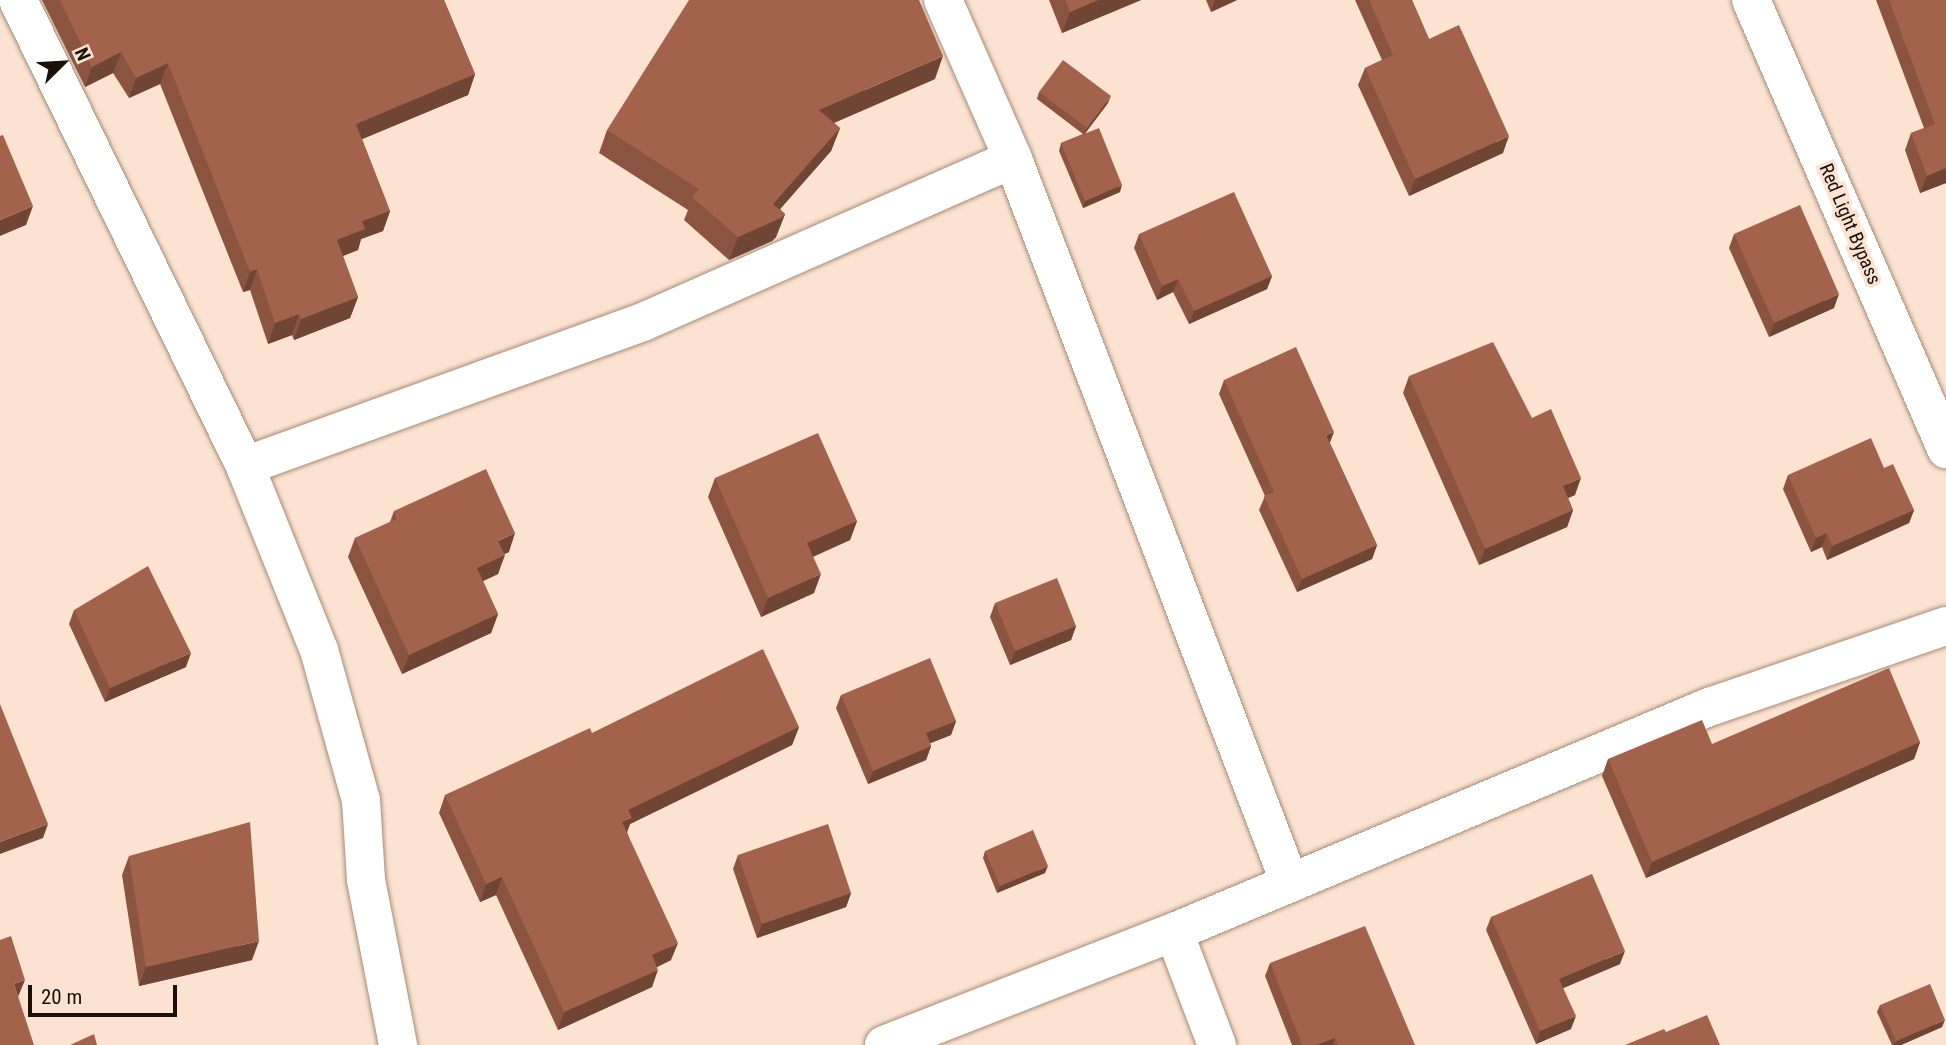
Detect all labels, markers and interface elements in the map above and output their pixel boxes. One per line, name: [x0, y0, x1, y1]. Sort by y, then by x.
north arrow: [28, 28, 98, 98]
text: N: [70, 44, 96, 64]
street label: Red Light Bypass: [1814, 160, 1886, 288]
scale bar: [32, 972, 180, 1016]
text: 20 m: [41, 985, 82, 1009]

